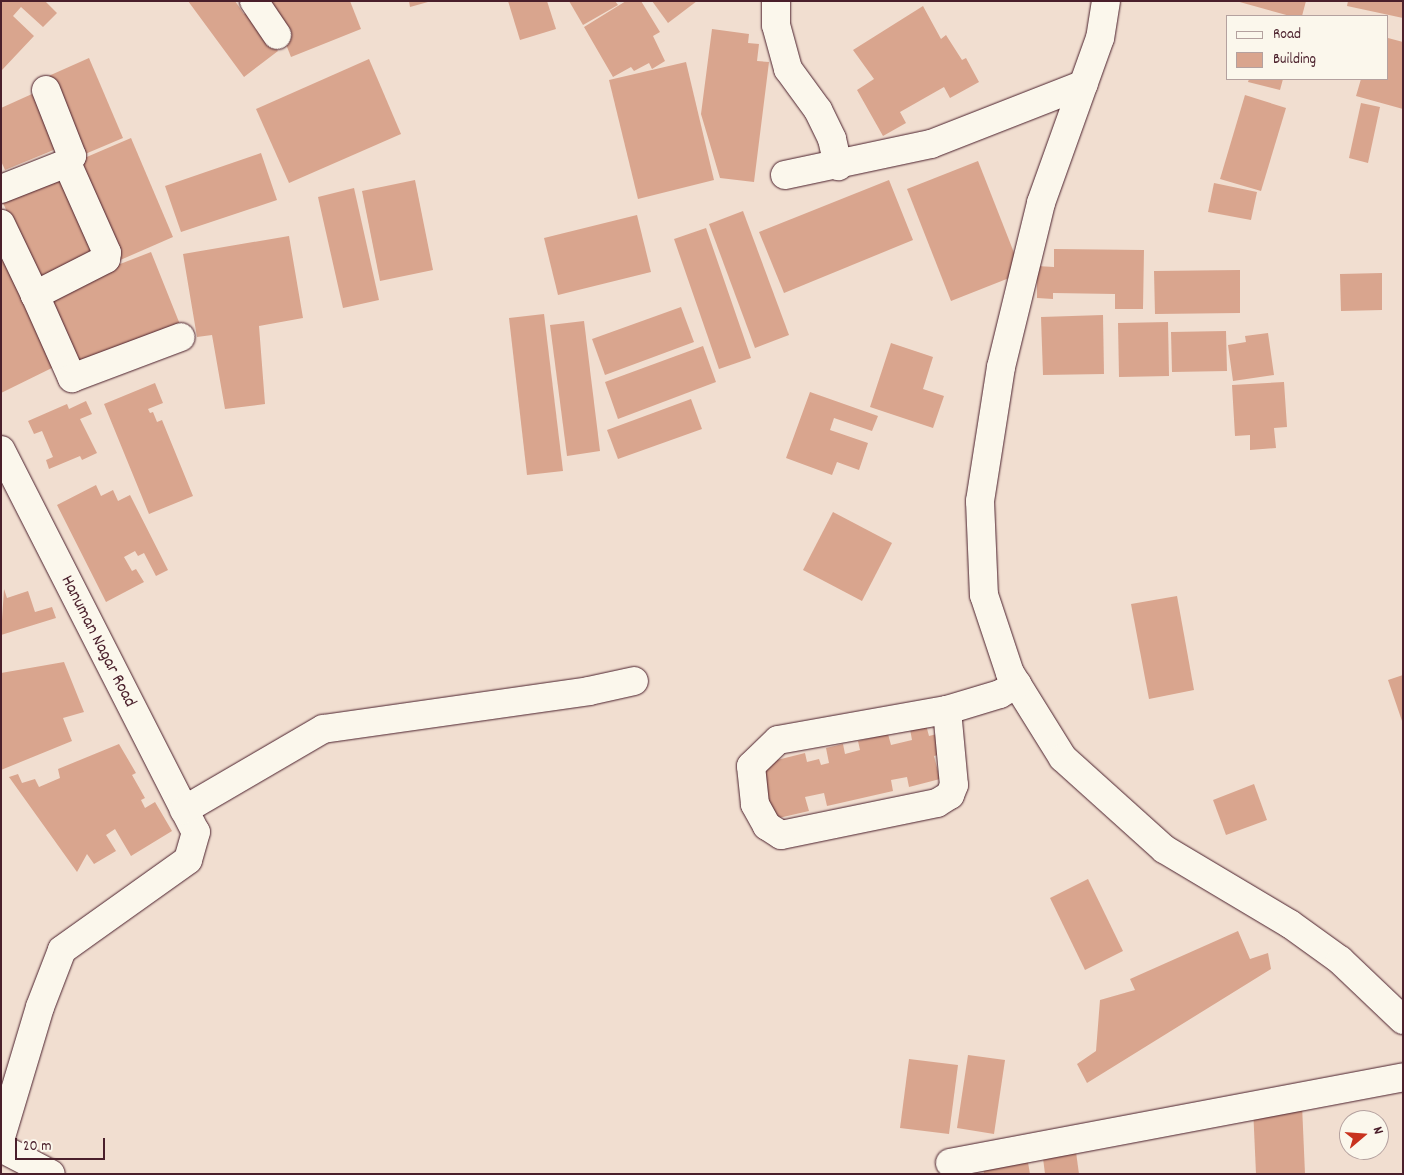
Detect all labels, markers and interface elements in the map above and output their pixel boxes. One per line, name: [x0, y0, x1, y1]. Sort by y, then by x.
legend: [1226, 15, 1389, 80]
text: Road: [1273, 24, 1301, 46]
text: Building: [1273, 49, 1316, 71]
street label: Hanuman Nagar Road: [54, 572, 140, 712]
north arrow: [1339, 1110, 1389, 1160]
text: N: [1367, 1124, 1388, 1137]
scale bar: [18, 1128, 108, 1160]
text: 20 m: [23, 1136, 51, 1158]

